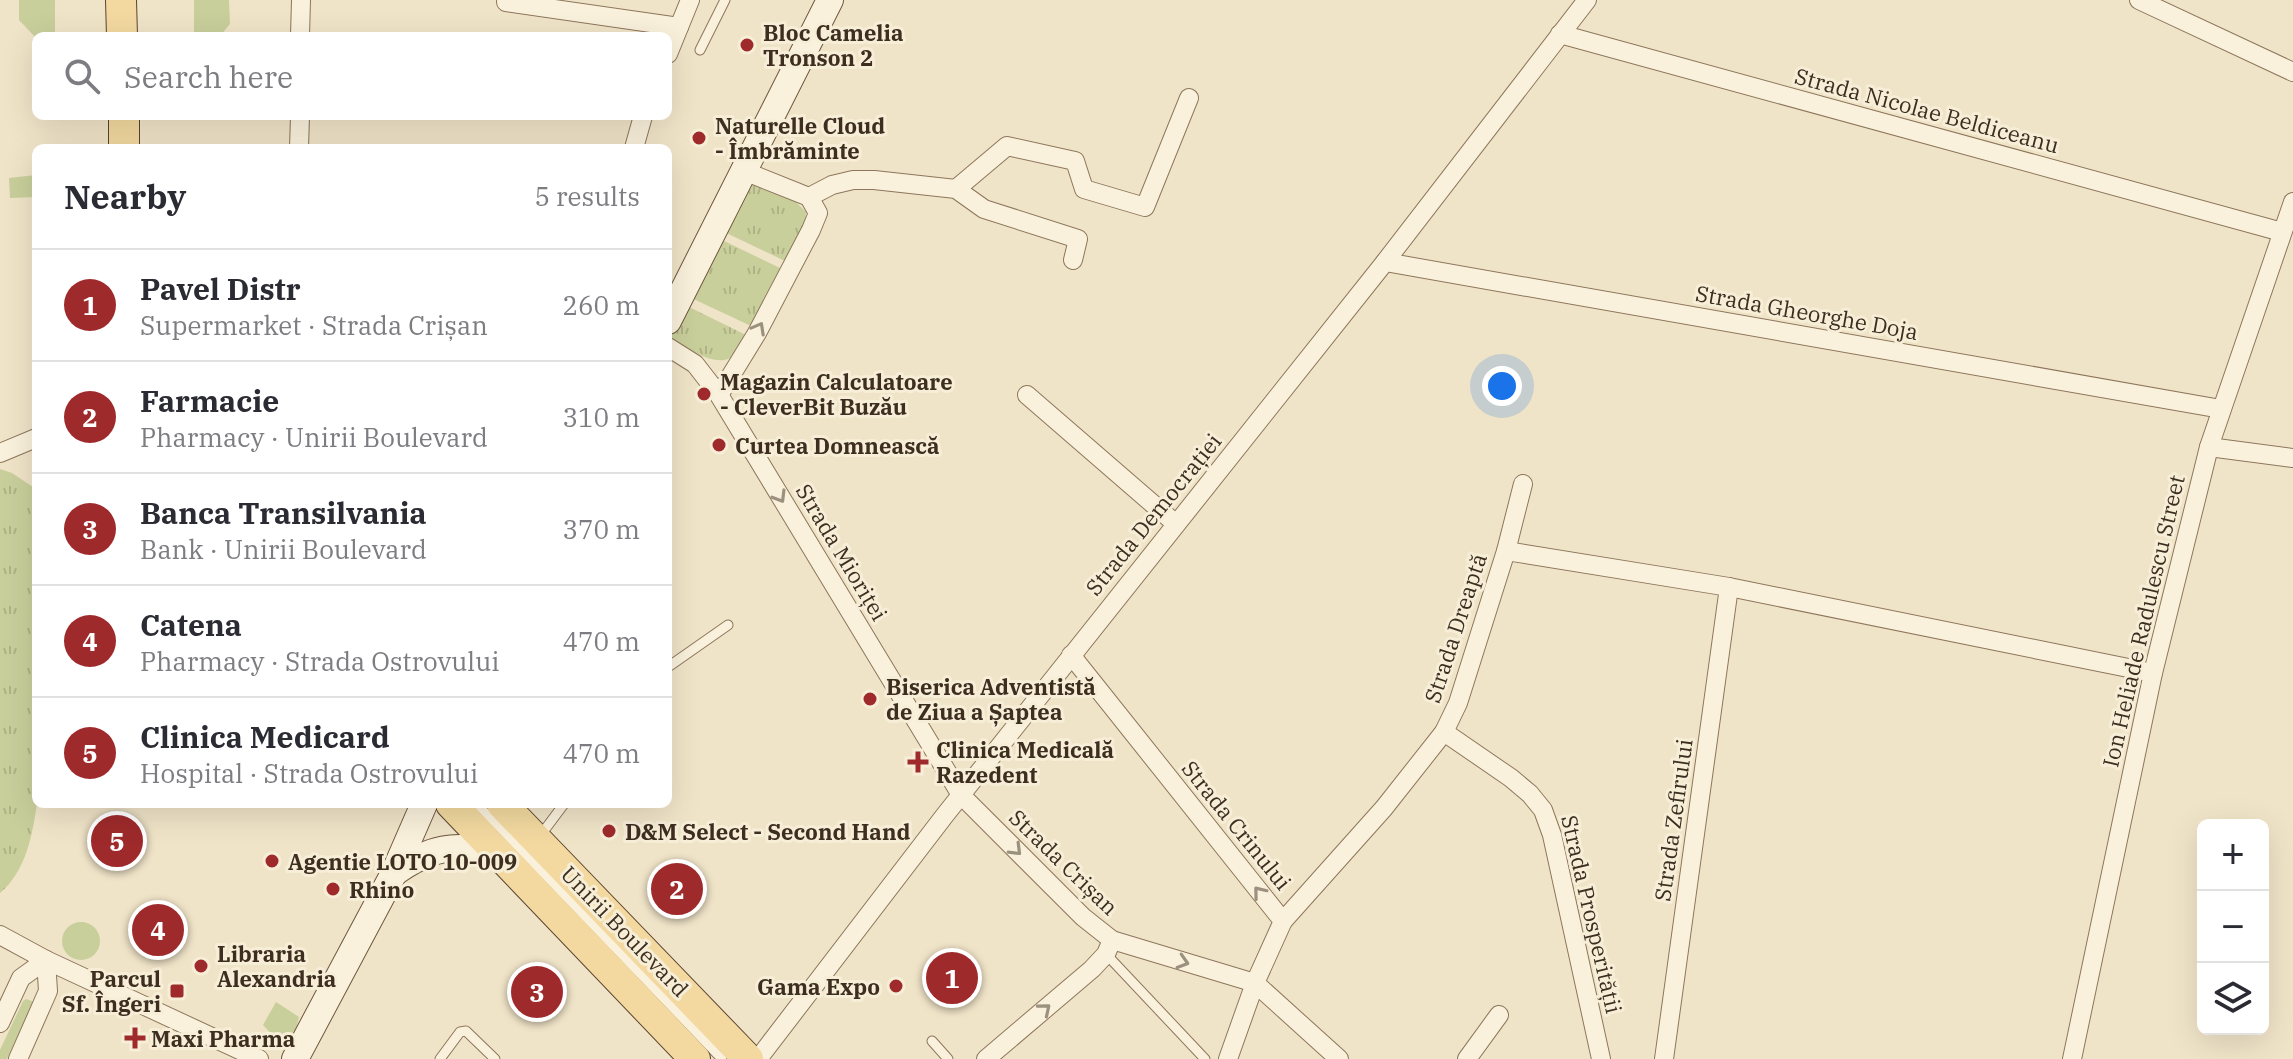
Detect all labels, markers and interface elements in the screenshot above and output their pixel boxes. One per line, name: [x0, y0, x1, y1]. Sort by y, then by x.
place label: Bloc Camelia Tronson 2: [763, 18, 903, 72]
search box: [32, 32, 672, 120]
marker: Bloc Camelia Tronson 2: [738, 36, 756, 54]
icon: search: [60, 54, 104, 98]
text: Search here: [124, 57, 293, 96]
street label: Strada Nicolae Beldiceanu: [1792, 61, 2062, 159]
place label: Naturelle Cloud - Îmbrăminte: [715, 111, 885, 165]
marker: Naturelle Cloud - Îmbrăminte: [690, 129, 708, 147]
text: Nearby: [64, 174, 186, 218]
text: 5 results: [534, 179, 640, 213]
text: Pavel Distr: [140, 269, 300, 308]
street label: Strada Gheorghe Doja: [1693, 278, 1921, 346]
text: 1: [82, 288, 98, 322]
text: 260 m: [562, 288, 640, 322]
text: Supermarket · Strada Crișan: [140, 308, 488, 342]
one-way arrow: [749, 323, 765, 337]
your location: [1482, 366, 1522, 406]
place label: Magazin Calculatoare - CleverBit Buzău: [720, 367, 953, 421]
text: Farmacie: [140, 381, 279, 420]
marker: Magazin Calculatoare - CleverBit Buzău: [695, 385, 713, 403]
text: 2: [82, 400, 98, 434]
text: 310 m: [562, 400, 640, 434]
text: Pharmacy · Unirii Boulevard: [140, 420, 488, 454]
street label: Strada Democrației: [1079, 427, 1227, 601]
place label: Curtea Domnească: [735, 431, 940, 460]
marker: Curtea Domnească: [710, 436, 728, 454]
street label: Ion Heliade Radulescu Street: [2095, 472, 2191, 770]
street label: Strada Mioriței: [790, 478, 894, 626]
one-way arrow: [771, 488, 786, 503]
text: Banca Transilvania: [140, 493, 427, 532]
text: 3: [82, 512, 98, 546]
text: 370 m: [562, 512, 640, 546]
text: Bank · Unirii Boulevard: [140, 532, 427, 566]
street label: Strada Dreaptă: [1417, 550, 1493, 706]
text: Catena: [140, 605, 242, 644]
text: 4: [82, 624, 98, 658]
text: 470 m: [562, 624, 640, 658]
text: Pharmacy · Strada Ostrovului: [140, 644, 499, 678]
place label: Biserica Adventistă de Ziua a Șaptea: [886, 672, 1096, 727]
marker: Biserica Adventistă de Ziua a Șaptea: [861, 690, 879, 708]
text: Clinica Medicard: [140, 717, 390, 756]
place label: Clinica Medicală Razedent: [936, 735, 1114, 789]
text: 5: [82, 736, 98, 770]
text: 470 m: [562, 736, 640, 770]
street label: Strada Zefirului: [1647, 737, 1699, 903]
marker: Clinica Medicală Razedent: [907, 751, 929, 773]
street label: Strada Crinului: [1176, 754, 1298, 896]
text: Hospital · Strada Ostrovului: [140, 756, 478, 790]
street label: Strada Crișan: [1003, 803, 1125, 921]
pin: 5: [91, 811, 143, 871]
street label: Strada Prosperității: [1555, 812, 1629, 1016]
place label: D&M Select - Second Hand: [625, 817, 910, 846]
map controls: [2197, 819, 2269, 1035]
button: +: [2197, 819, 2269, 891]
marker: D&M Select - Second Hand: [600, 822, 618, 840]
one-way arrow: [1007, 841, 1021, 856]
place label: Agentie LOTO 10-009: [288, 847, 517, 876]
marker: Agentie LOTO 10-009: [263, 852, 281, 870]
street label: Unirii Boulevard: [555, 859, 695, 1003]
pin: 2: [651, 859, 703, 919]
place label: Rhino: [349, 875, 414, 904]
marker: Rhino: [324, 880, 342, 898]
one-way arrow: [1255, 886, 1269, 901]
button: −: [2197, 891, 2269, 963]
pin: 4: [132, 900, 184, 960]
place label: Libraria Alexandria: [217, 939, 336, 993]
pin: 1: [926, 948, 978, 1008]
one-way arrow: [1176, 953, 1190, 969]
marker: Libraria Alexandria: [192, 957, 210, 975]
pin: 3: [511, 962, 563, 1022]
button: layers: [2197, 963, 2269, 1035]
place label: Parcul Sf. Îngeri: [62, 964, 161, 1018]
place label: Gama Expo: [757, 972, 880, 1001]
marker: Gama Expo: [887, 977, 905, 995]
marker: Parcul Sf. Îngeri: [168, 982, 186, 1000]
one-way arrow: [1035, 1004, 1050, 1019]
place label: Maxi Pharma: [151, 1024, 295, 1053]
marker: Maxi Pharma: [126, 1029, 144, 1047]

